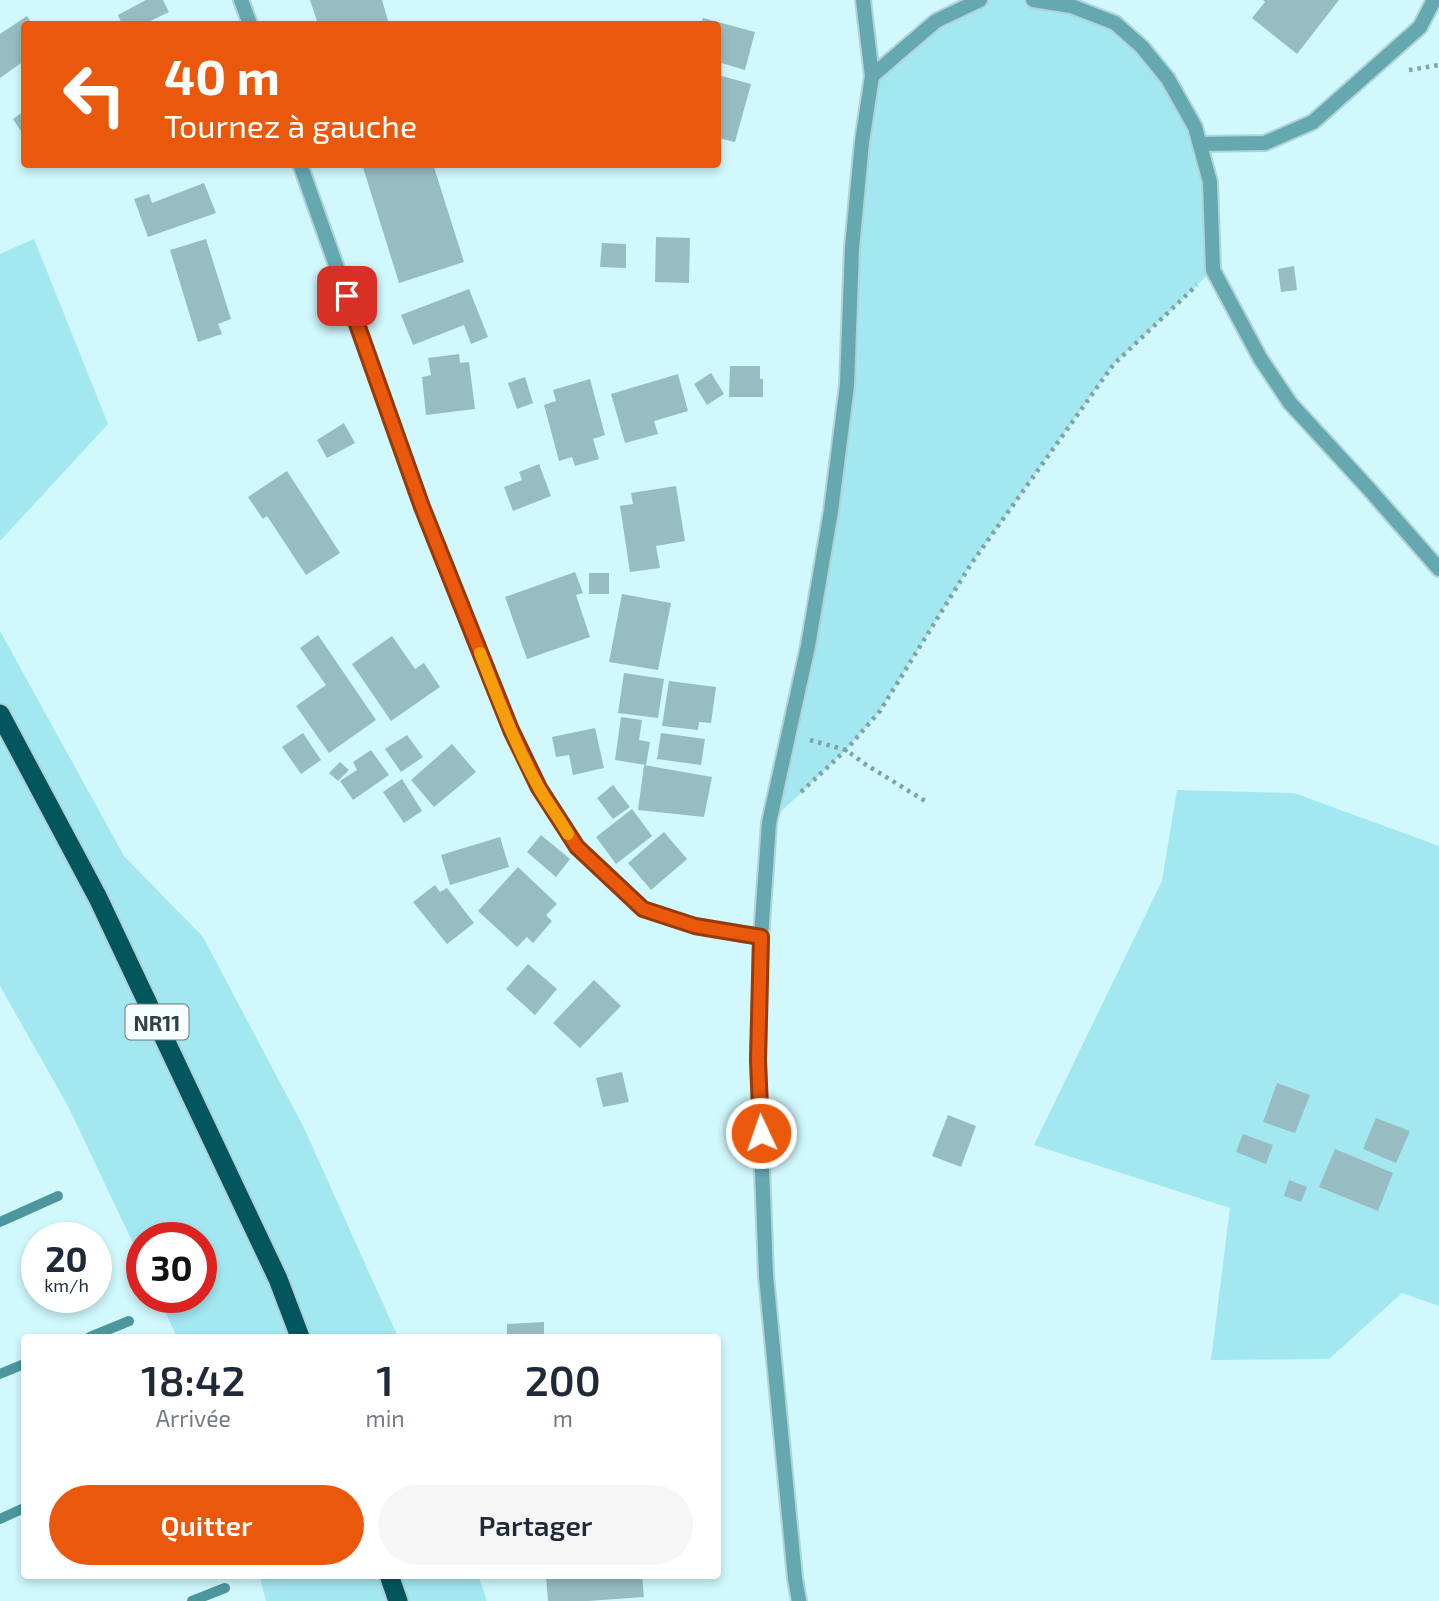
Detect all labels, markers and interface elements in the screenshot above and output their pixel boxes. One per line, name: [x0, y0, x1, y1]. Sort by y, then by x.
text: 40 m: [164, 46, 280, 105]
icon: left: [49, 49, 140, 140]
text: Tournez à gauche: [164, 106, 417, 144]
pin: [317, 266, 377, 326]
icon: arrive: [328, 277, 366, 315]
road number: NR11: [125, 1004, 188, 1040]
position arrow: [724, 1096, 798, 1170]
speed limit sign: 30: [126, 1222, 217, 1313]
text: 20: [45, 1237, 88, 1279]
text: km/h: [44, 1274, 89, 1296]
text: 18:42: [141, 1354, 245, 1404]
text: 1: [376, 1354, 394, 1404]
text: 200: [525, 1354, 601, 1404]
text: Arrivée: [156, 1404, 231, 1432]
text: min: [365, 1404, 405, 1432]
text: m: [553, 1404, 573, 1432]
button: Quitter: [49, 1485, 364, 1565]
button: Partager: [378, 1485, 693, 1565]

